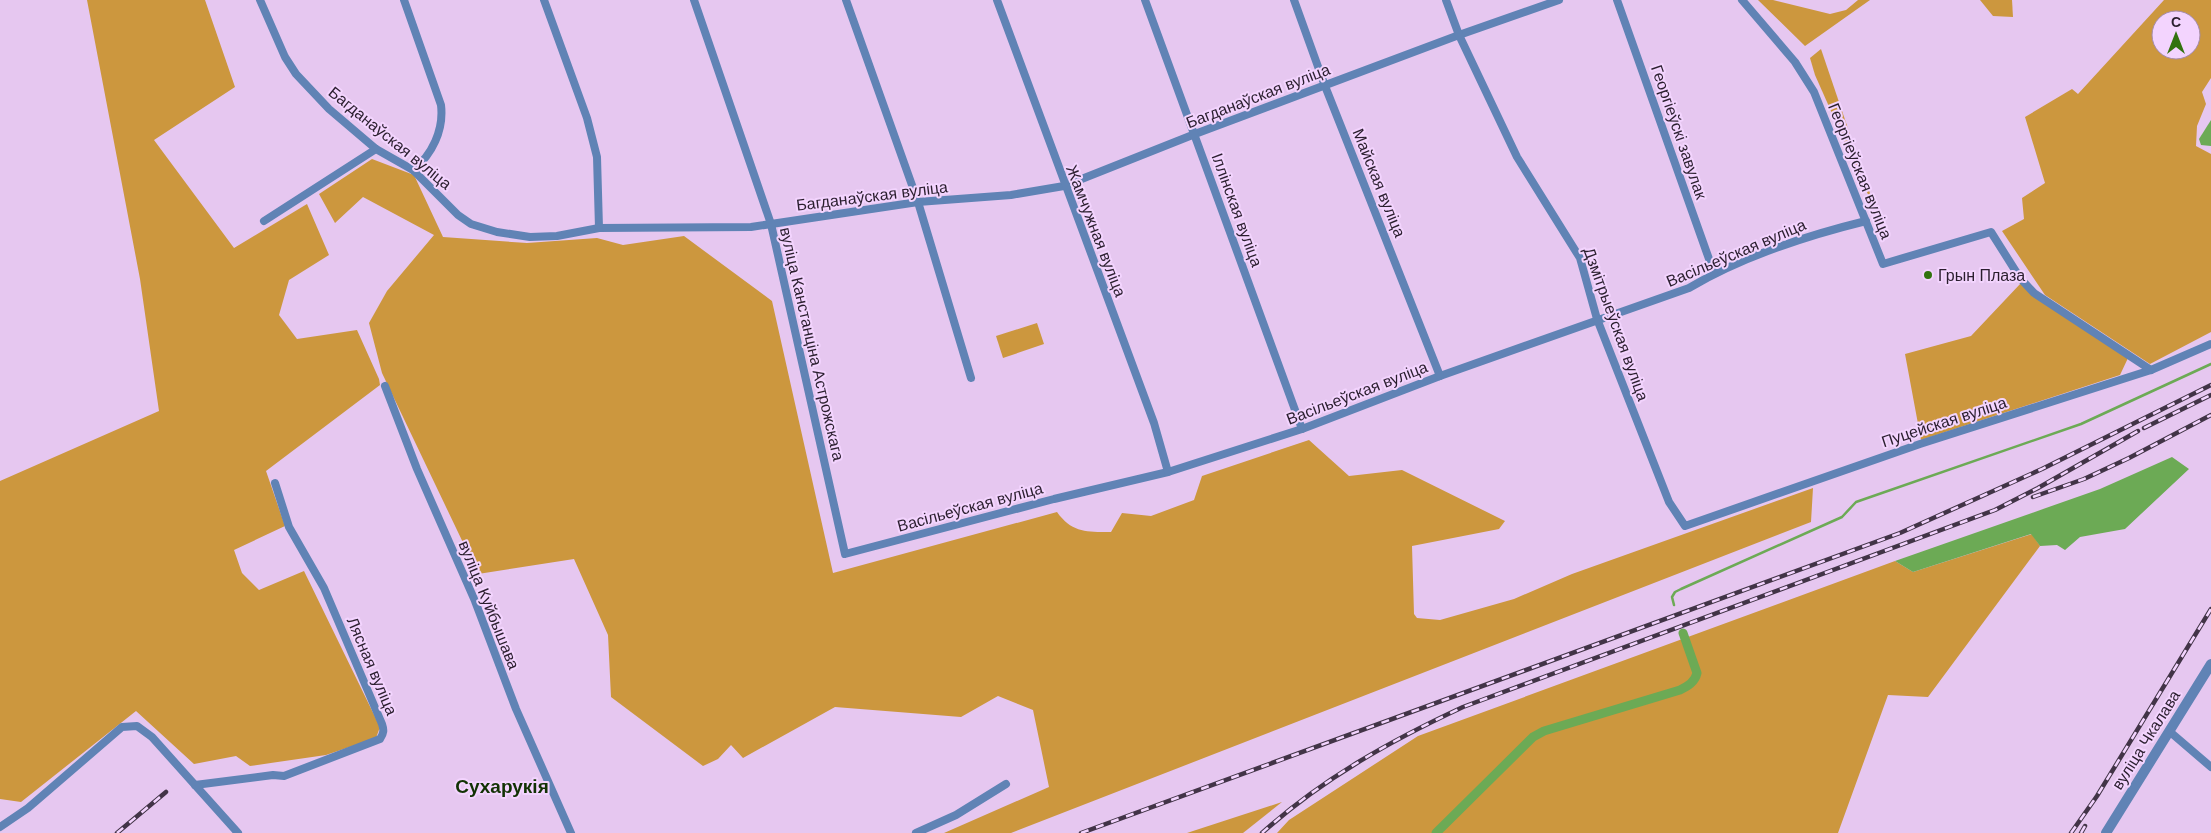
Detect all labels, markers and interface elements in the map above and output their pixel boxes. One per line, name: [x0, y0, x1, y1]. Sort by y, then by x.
north arrow: [2151, 10, 2201, 60]
text: С: [2171, 14, 2181, 30]
street label: Багданаўская вуліца: [1184, 61, 1332, 131]
street label: Георгіеўскі завулак: [1648, 63, 1710, 202]
street label: Багданаўская вуліца: [325, 83, 455, 193]
street label: Георгіеўская вуліца: [1825, 101, 1895, 241]
street label: Майская вуліца: [1349, 126, 1409, 240]
street label: Іллінская вуліца: [1209, 151, 1265, 269]
street label: Жамчужная вуліца: [1063, 163, 1129, 299]
street label: Багданаўская вуліца: [795, 178, 949, 214]
street label: Васільеўская вуліца: [1664, 216, 1808, 290]
street label: вуліца Канстанціна Астрожскага: [777, 226, 847, 462]
street label: Дзмітрыеўская вуліца: [1580, 245, 1652, 403]
place label: Грын Плаза: [1938, 267, 2025, 284]
marker: Грын Плаза: [1922, 269, 1934, 281]
street label: Васільеўская вуліца: [1284, 358, 1430, 428]
street label: Пуцейская вуліца: [1879, 394, 2009, 450]
street label: Васільеўская вуліца: [895, 479, 1045, 535]
street label: вуліца Куйбышава: [455, 538, 523, 672]
street label: Лясная вуліца: [344, 614, 400, 718]
street label: вуліца Чкалава: [2109, 687, 2183, 793]
district label: Сухарукія: [455, 776, 549, 797]

